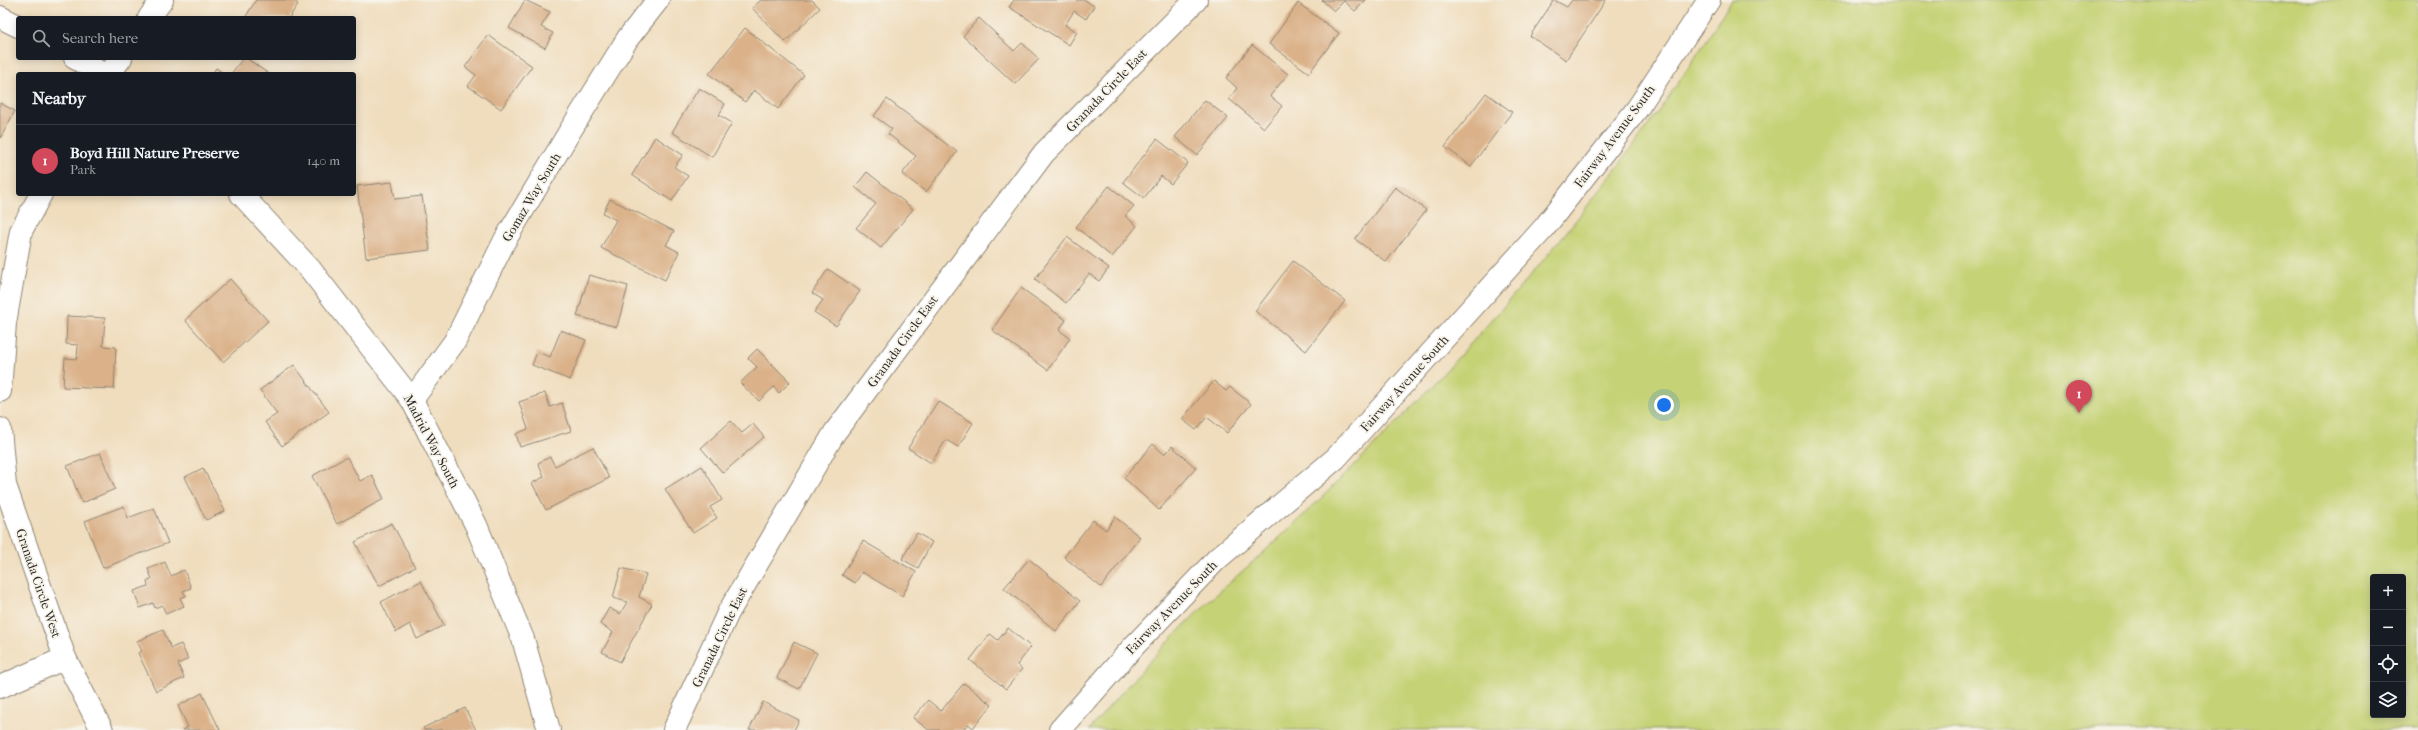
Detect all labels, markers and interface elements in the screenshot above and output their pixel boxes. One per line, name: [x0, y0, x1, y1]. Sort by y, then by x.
search box: [16, 16, 356, 60]
icon: search: [30, 27, 52, 49]
text: Search here: [62, 29, 138, 47]
street label: Granada Circle East: [1063, 45, 1150, 135]
street label: Fairway Avenue South: [1571, 81, 1658, 191]
text: Nearby: [32, 88, 86, 108]
text: Boyd Hill Nature Preserve: [70, 144, 239, 162]
street label: Gomaz Way South: [499, 150, 564, 244]
text: 1: [43, 153, 47, 168]
text: 140 m: [307, 153, 340, 168]
text: Park: [70, 162, 96, 177]
street label: Granada Circle East: [864, 292, 941, 390]
street label: Fairway Avenue South: [1357, 332, 1452, 435]
pin: 1: [2066, 380, 2092, 413]
street label: Madrid Way South: [401, 392, 463, 491]
your location: [1654, 395, 1674, 415]
street label: Granada Circle West: [13, 527, 64, 640]
street label: Fairway Avenue South: [1123, 557, 1221, 657]
map controls: [2370, 574, 2406, 718]
button: +: [2370, 574, 2406, 610]
street label: Granada Circle East: [689, 584, 750, 690]
button: −: [2370, 610, 2406, 646]
button: locate: [2370, 646, 2406, 682]
button: layers: [2370, 682, 2406, 718]

